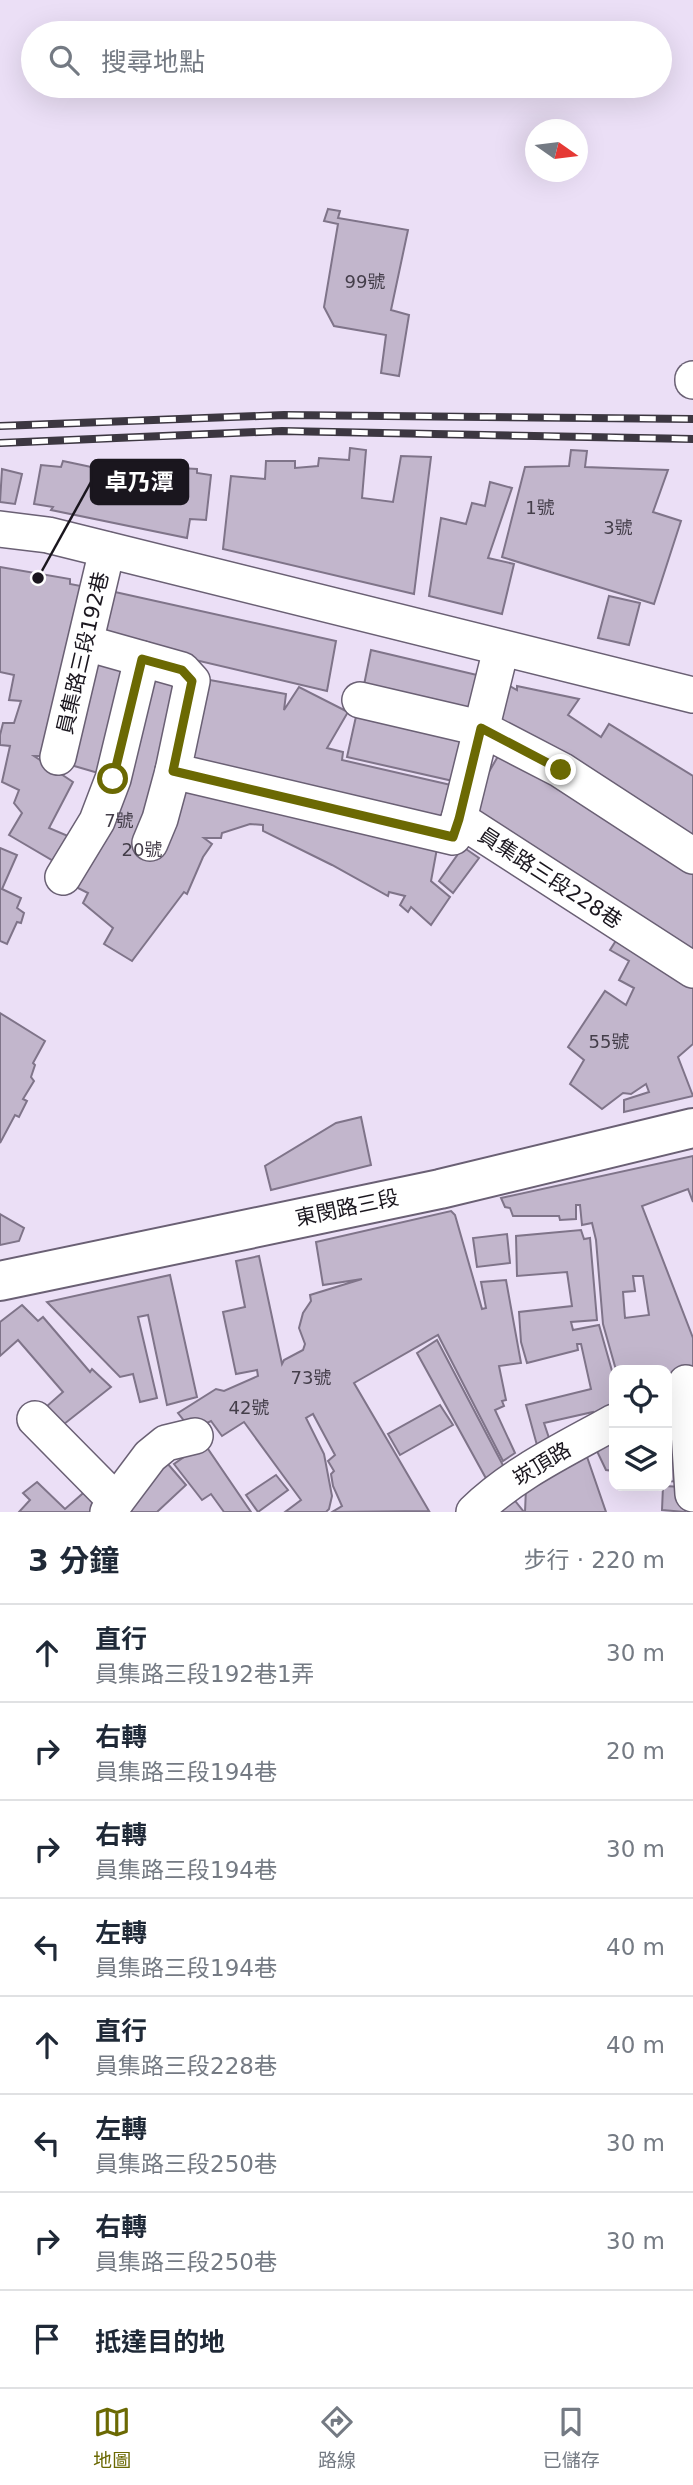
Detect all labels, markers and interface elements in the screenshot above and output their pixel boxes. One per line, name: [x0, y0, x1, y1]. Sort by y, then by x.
search box: [21, 21, 672, 98]
icon: search: [45, 41, 83, 79]
text: 搜尋地點: [101, 47, 205, 77]
north arrow: [525, 119, 588, 182]
house number: 99號: [345, 271, 385, 292]
callout: 卓乃潭: [91, 460, 188, 504]
text: 卓乃潭: [105, 469, 174, 495]
house number: 1號: [525, 497, 555, 518]
house number: 3號: [603, 517, 633, 538]
street label: 員集路三段192巷: [53, 569, 113, 737]
route end: [545, 754, 576, 785]
route start: [97, 763, 128, 794]
house number: 7號: [104, 810, 134, 831]
street label: 員集路三段228巷: [474, 823, 626, 933]
house number: 20號: [122, 839, 162, 860]
house number: 55號: [589, 1031, 629, 1052]
street label: 東閔路三段: [293, 1185, 401, 1231]
map controls: [609, 1365, 672, 1491]
button: locate: [609, 1365, 672, 1428]
house number: 73號: [291, 1367, 331, 1388]
house number: 42號: [229, 1397, 269, 1418]
button: layers: [609, 1428, 672, 1491]
street label: 崁頂路: [509, 1437, 575, 1491]
text: 3 分鐘: [28, 1543, 119, 1578]
text: 步行 · 220 m: [523, 1547, 665, 1573]
text: 直行: [95, 1624, 147, 1654]
icon: ahead: [28, 1634, 66, 1672]
text: 30 m: [606, 1640, 665, 1666]
text: 員集路三段192巷1弄: [95, 1661, 315, 1687]
text: 右轉: [95, 1722, 147, 1752]
icon: right: [28, 1732, 66, 1770]
text: 20 m: [606, 1738, 665, 1764]
text: 員集路三段194巷: [95, 1759, 277, 1785]
text: 右轉: [95, 1820, 147, 1850]
icon: right: [28, 1830, 66, 1868]
text: 30 m: [606, 1836, 665, 1862]
text: 員集路三段194巷: [95, 1857, 277, 1883]
text: 左轉: [95, 1918, 147, 1948]
icon: left: [28, 1928, 66, 1966]
text: 40 m: [606, 1934, 665, 1960]
text: 員集路三段194巷: [95, 1955, 277, 1981]
text: 直行: [95, 2016, 147, 2046]
icon: ahead: [28, 2026, 66, 2064]
text: 40 m: [606, 2032, 665, 2058]
text: 員集路三段228巷: [95, 2053, 277, 2079]
text: 左轉: [95, 2114, 147, 2144]
icon: left: [28, 2124, 66, 2162]
text: 30 m: [606, 2130, 665, 2156]
text: 員集路三段250巷: [95, 2151, 277, 2177]
text: 右轉: [95, 2212, 147, 2242]
icon: right: [28, 2222, 66, 2260]
text: 30 m: [606, 2228, 665, 2254]
text: 員集路三段250巷: [95, 2249, 277, 2275]
icon: arrive: [28, 2320, 66, 2358]
text: 抵達目的地: [95, 2327, 225, 2357]
tab: 地圖: [93, 2403, 131, 2472]
tab: 路線: [318, 2403, 356, 2472]
tab: 已儲存: [543, 2403, 600, 2472]

